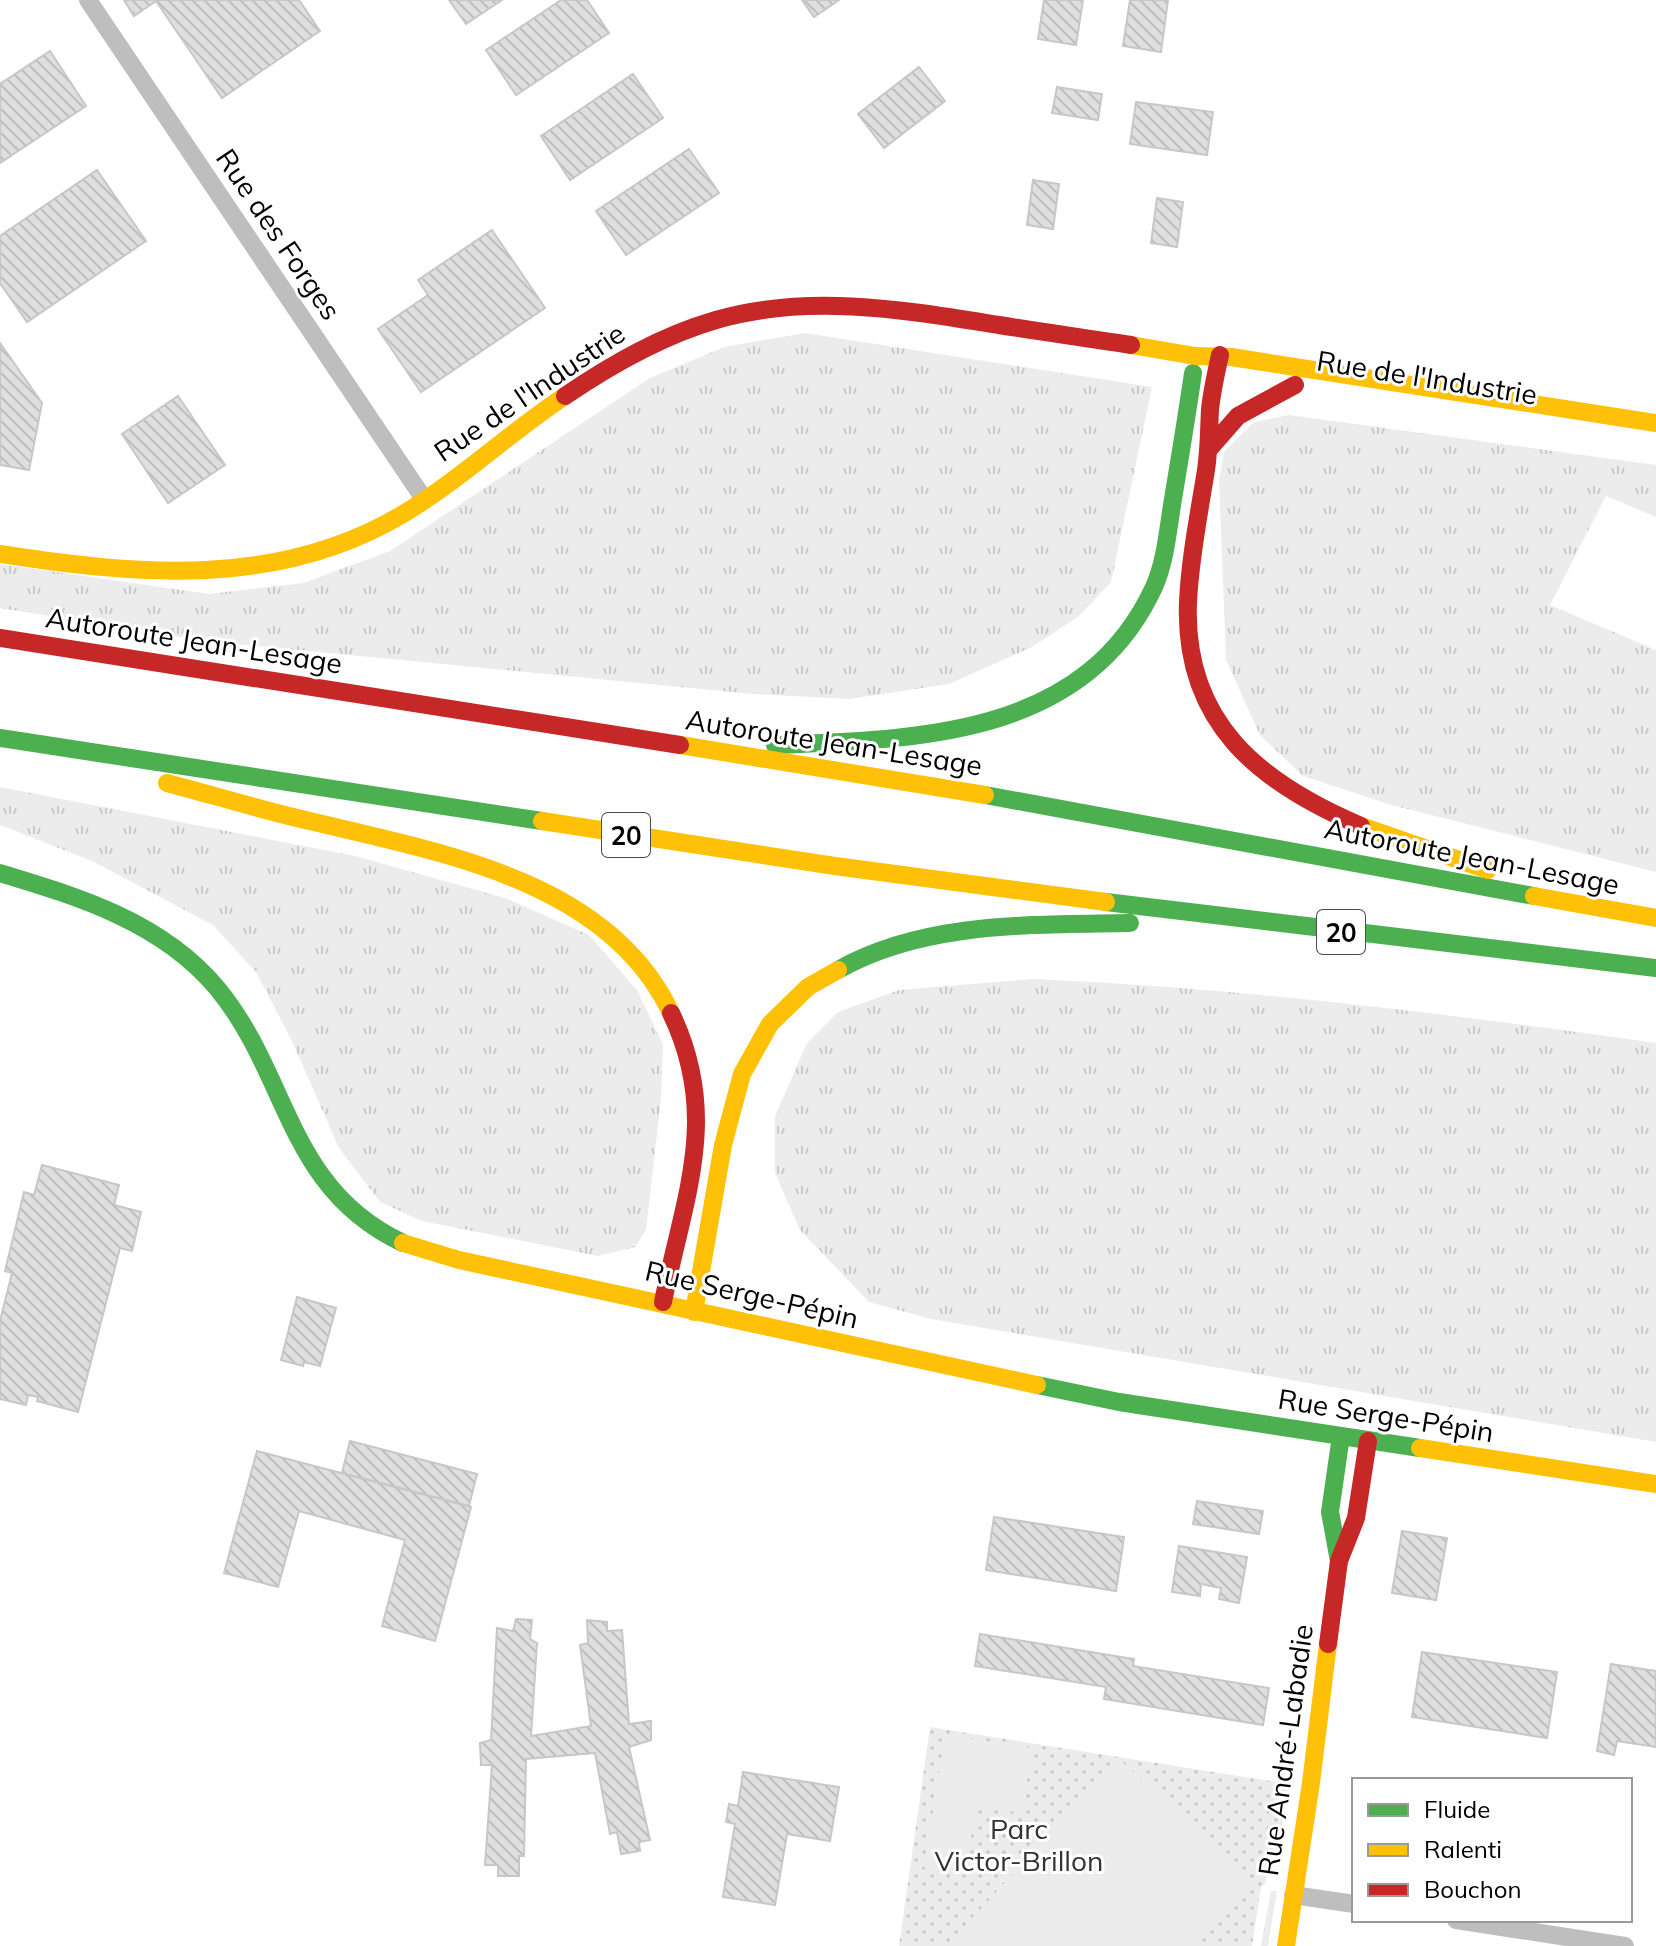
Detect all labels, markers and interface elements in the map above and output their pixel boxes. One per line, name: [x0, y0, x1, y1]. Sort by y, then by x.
street label: Rue des Forges: [209, 142, 349, 326]
street label: Rue de l'Industrie: [427, 315, 631, 469]
street label: Rue de l'Industrie: [1314, 342, 1540, 412]
street label: Autoroute Jean-Lesage: [43, 599, 345, 681]
street label: Autoroute Jean-Lesage: [683, 701, 985, 783]
street label: Autoroute Jean-Lesage: [1322, 810, 1622, 902]
road number: 20: [602, 813, 650, 857]
road number: 20: [1317, 910, 1365, 954]
street label: Rue Serge-Pépin: [642, 1252, 862, 1336]
street label: Rue Serge-Pépin: [1276, 1381, 1496, 1449]
street label: Rue André-Labadie: [1250, 1622, 1320, 1878]
legend: [1352, 1778, 1632, 1922]
text: Fluide: [1424, 1794, 1490, 1824]
park label: Parc Victor-Brillon: [935, 1811, 1103, 1878]
text: Ralenti: [1424, 1834, 1502, 1864]
text: Bouchon: [1424, 1874, 1522, 1904]

